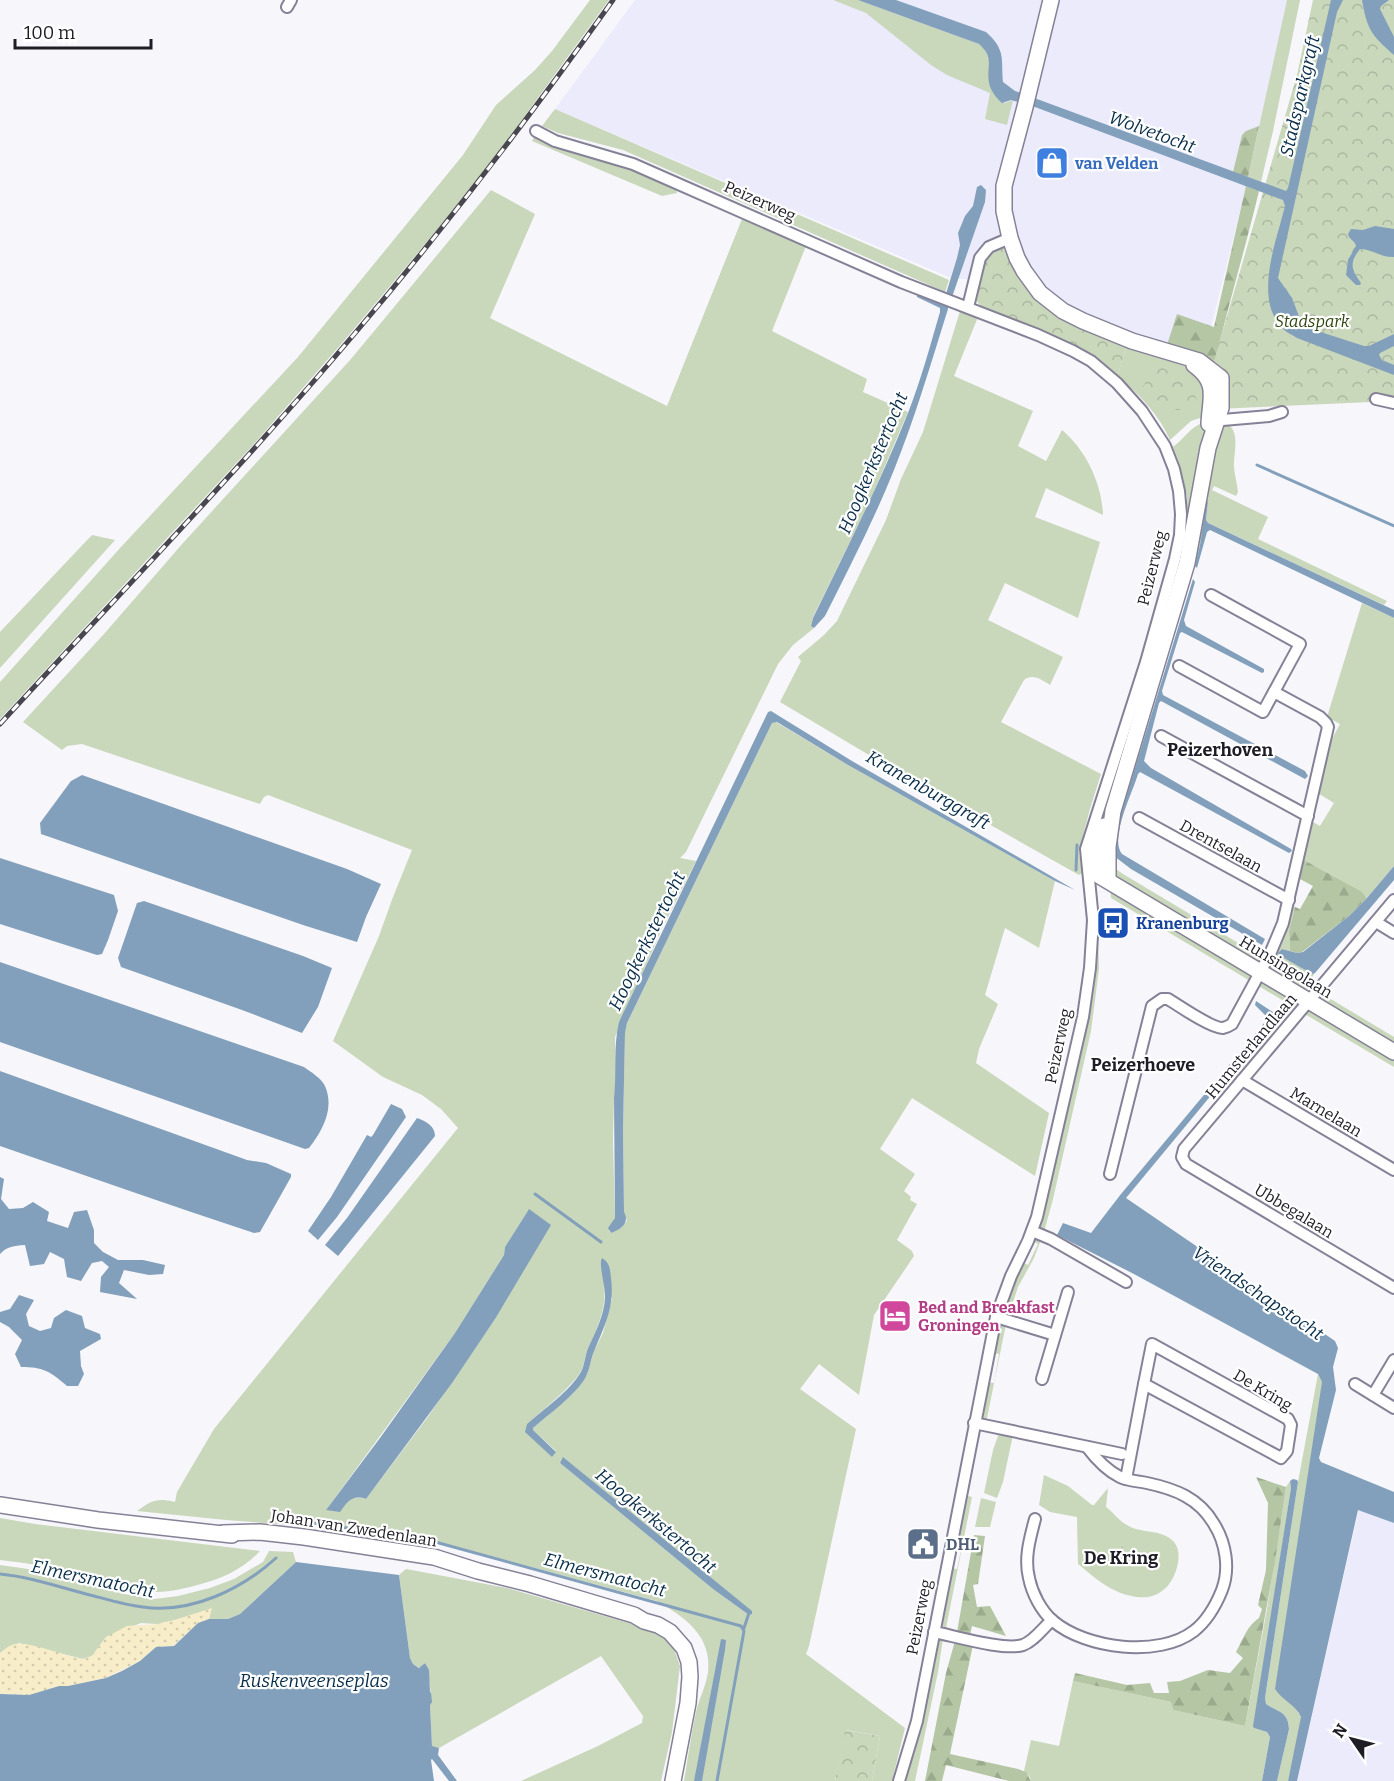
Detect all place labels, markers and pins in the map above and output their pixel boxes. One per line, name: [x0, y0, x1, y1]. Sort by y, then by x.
shop icon: van Velden: [1034, 145, 1070, 181]
place label: van Velden: [1074, 154, 1159, 173]
bus stop icon: Kranenburg: [1095, 905, 1131, 941]
place label: Kranenburg: [1136, 914, 1229, 933]
hotel icon: Bed and Breakfast Groningen: [877, 1298, 913, 1334]
place label: Bed and Breakfast Groningen: [918, 1298, 1056, 1335]
public building icon: DHL: [905, 1526, 941, 1562]
place label: DHL: [946, 1535, 979, 1554]

